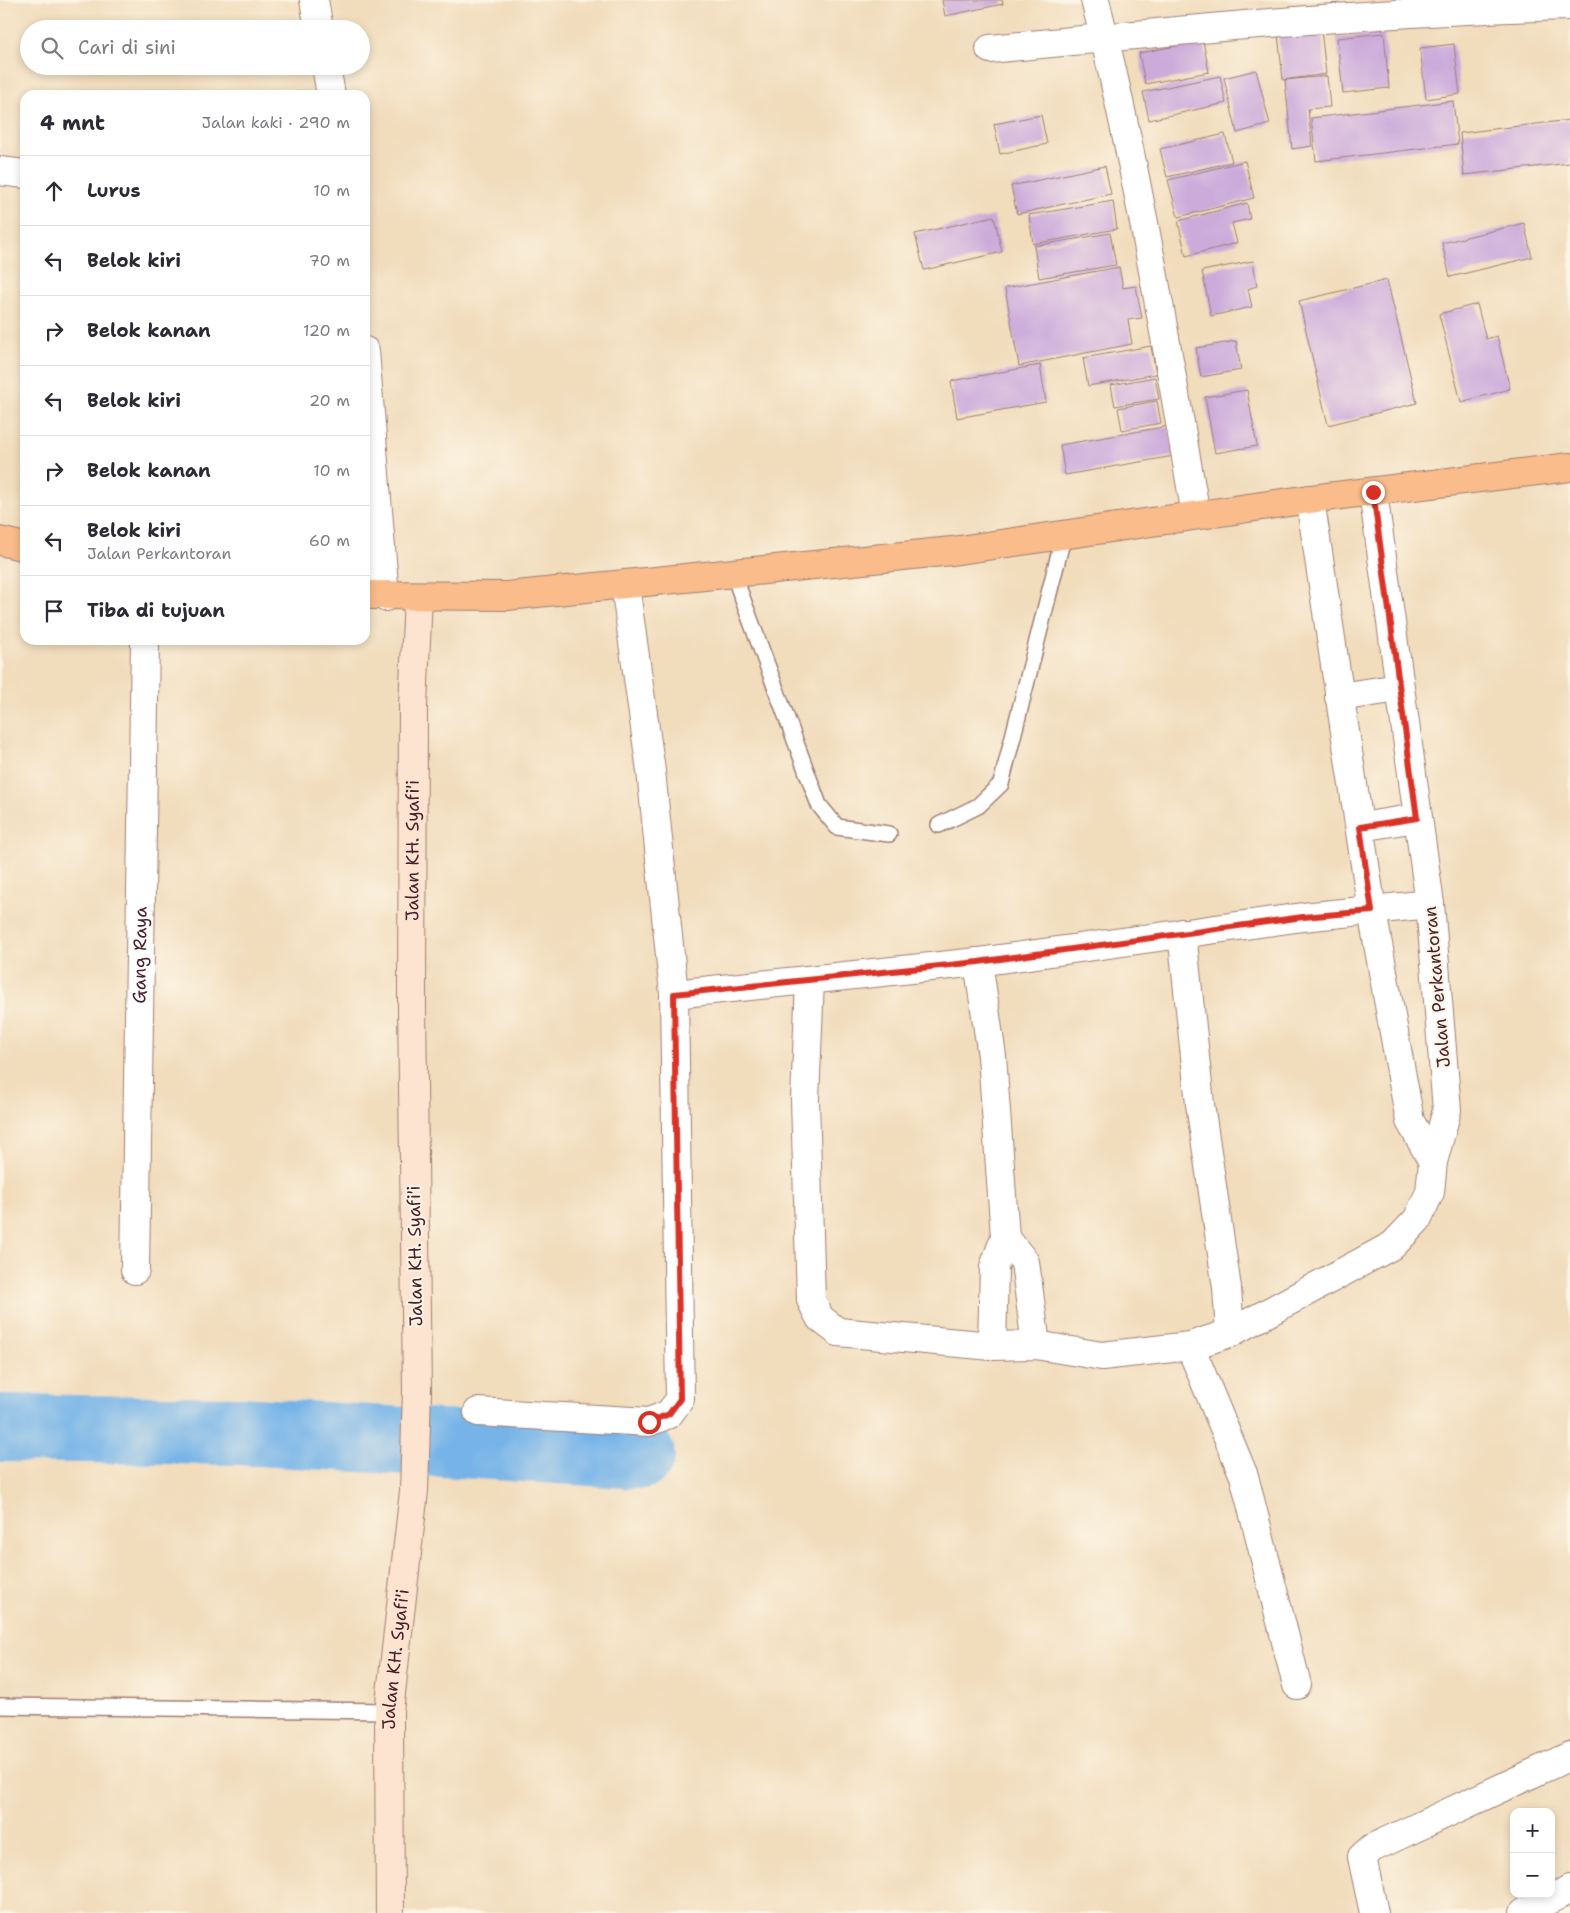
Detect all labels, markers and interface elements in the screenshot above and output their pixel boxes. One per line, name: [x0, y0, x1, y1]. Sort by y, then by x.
search box: [20, 20, 370, 75]
icon: search: [38, 34, 66, 62]
text: Cari di sini: [78, 35, 176, 60]
text: 4 mnt: [40, 109, 105, 137]
text: Jalan kaki · 290 m: [202, 112, 350, 133]
icon: ahead: [40, 177, 68, 205]
text: Lurus: [87, 178, 141, 203]
text: 10 m: [313, 180, 350, 201]
icon: left: [40, 247, 68, 275]
text: Belok kiri: [87, 248, 181, 273]
text: 70 m: [309, 250, 350, 271]
icon: right: [40, 317, 68, 345]
text: Belok kanan: [87, 318, 211, 343]
text: 120 m: [303, 320, 350, 341]
icon: left: [40, 387, 68, 415]
text: Belok kiri: [87, 388, 181, 413]
text: 20 m: [309, 390, 350, 411]
icon: right: [40, 457, 68, 485]
text: Belok kanan: [87, 458, 211, 483]
text: 10 m: [313, 460, 350, 481]
route end: [1362, 481, 1385, 504]
text: Belok kiri: [87, 518, 181, 543]
icon: left: [40, 527, 68, 555]
text: 60 m: [309, 530, 350, 551]
text: Jalan Perkantoran: [87, 543, 231, 564]
icon: arrive: [40, 597, 68, 625]
text: Tiba di tujuan: [87, 598, 225, 623]
street label: Jalan KH. Syafi'i: [400, 780, 425, 921]
street label: Jalan Perkantoran: [1418, 905, 1456, 1069]
street label: Gang Raya: [127, 906, 153, 1004]
street label: Jalan KH. Syafi'i: [402, 1185, 428, 1327]
route start: [638, 1411, 661, 1434]
street label: Jalan KH. Syafi'i: [377, 1588, 415, 1730]
map controls: [1510, 1808, 1555, 1898]
button: +: [1510, 1808, 1555, 1853]
button: −: [1510, 1853, 1555, 1898]

